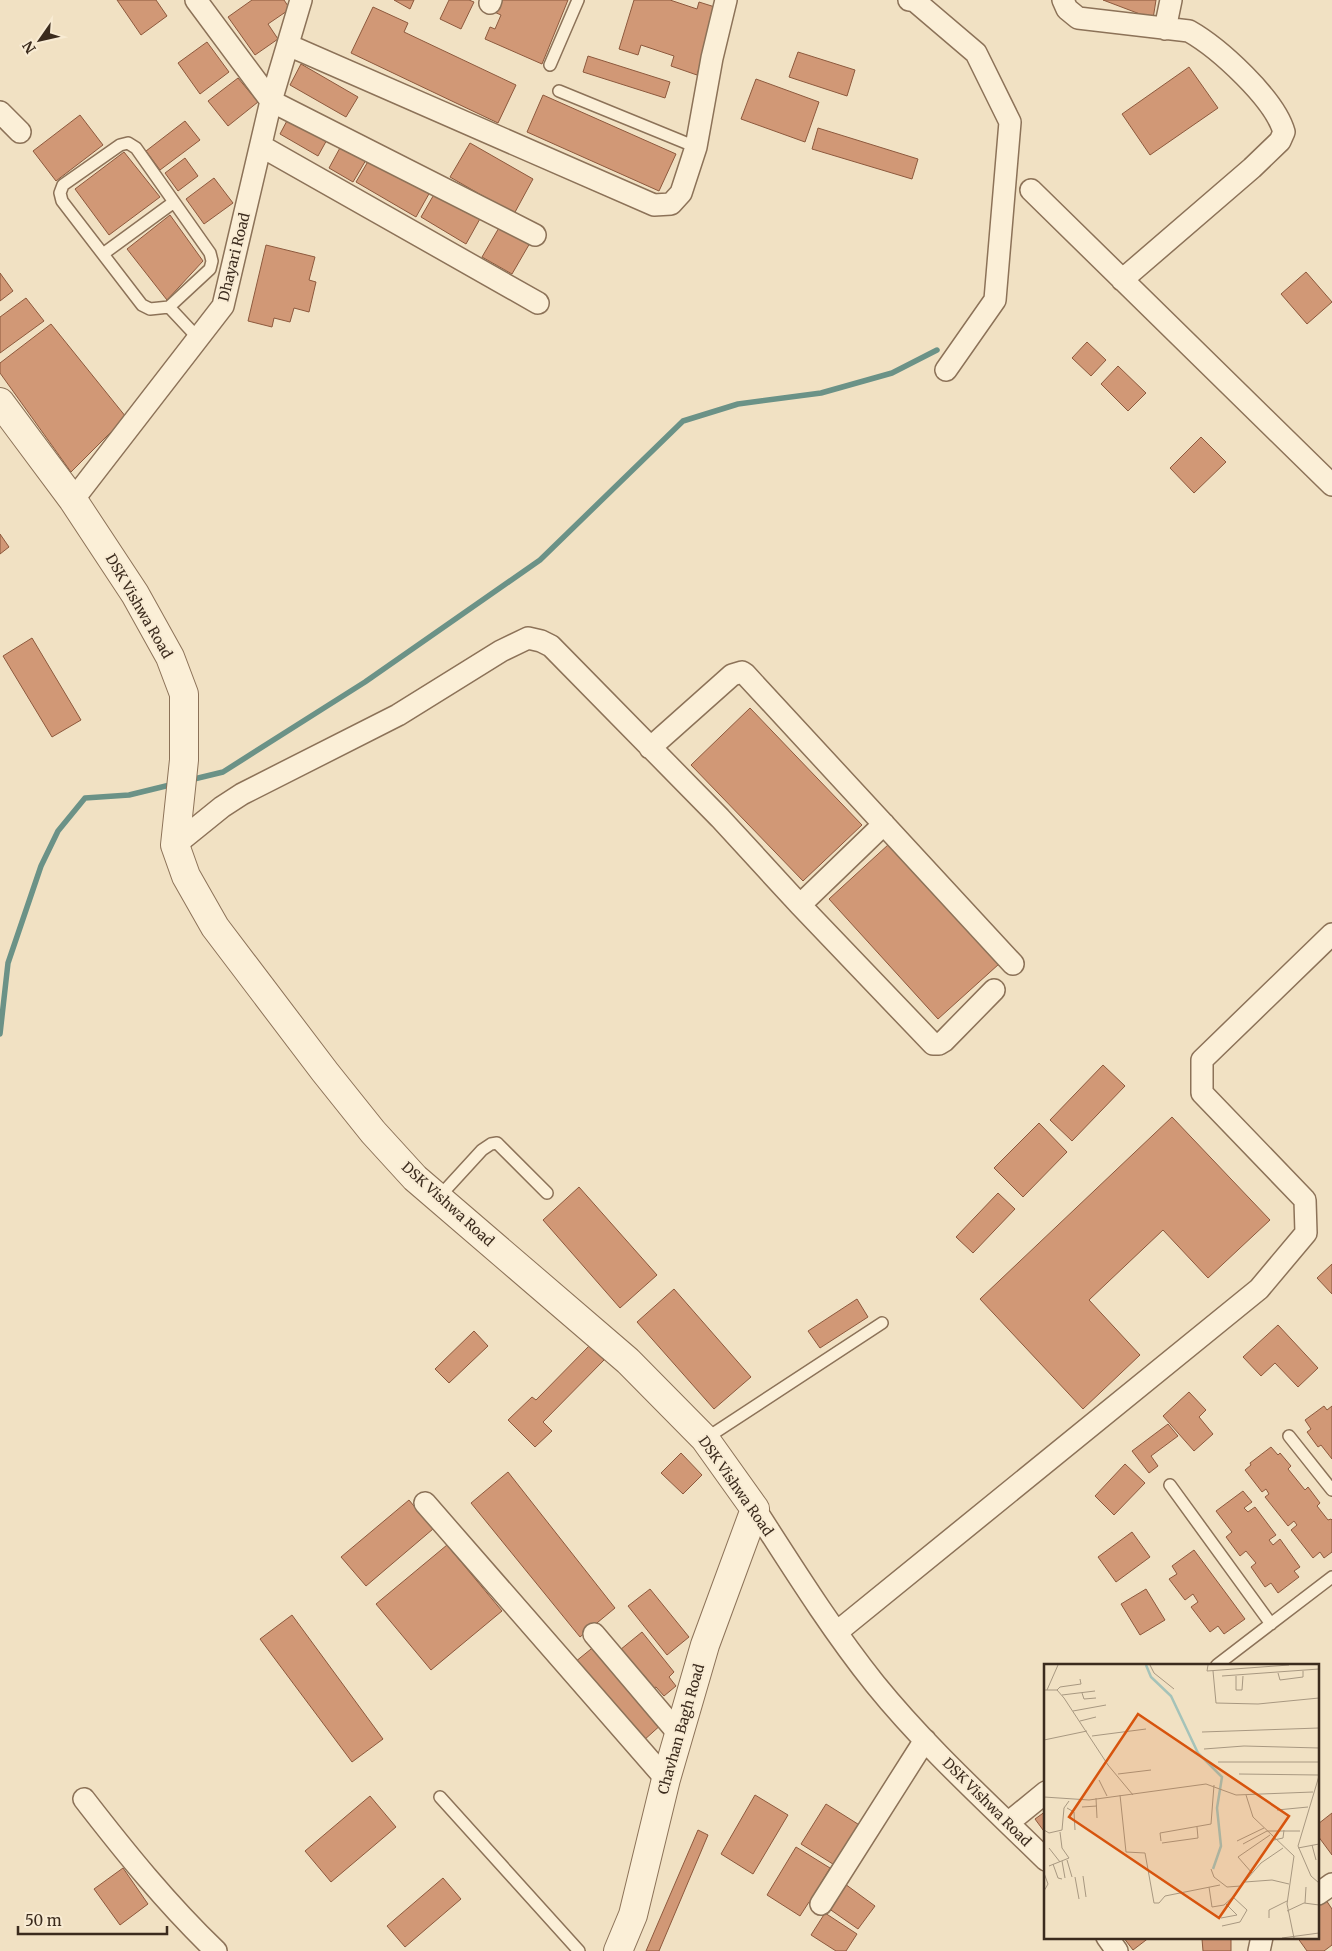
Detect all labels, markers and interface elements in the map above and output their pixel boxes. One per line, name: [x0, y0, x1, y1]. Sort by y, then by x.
north arrow: [15, 15, 65, 65]
text: N: [19, 38, 40, 57]
street label: Dhayari Road: [214, 210, 254, 303]
street label: DSK Vishwa Road: [102, 550, 177, 662]
street label: DSK Vishwa Road: [398, 1158, 498, 1251]
street label: DSK Vishwa Road: [695, 1433, 778, 1540]
street label: Chavhan Bagh Road: [654, 1661, 708, 1796]
inset map: [1044, 1664, 1320, 1938]
street label: DSK Vishwa Road: [939, 1754, 1035, 1850]
scale bar: [18, 1904, 166, 1936]
text: 50 m: [25, 1911, 62, 1930]

